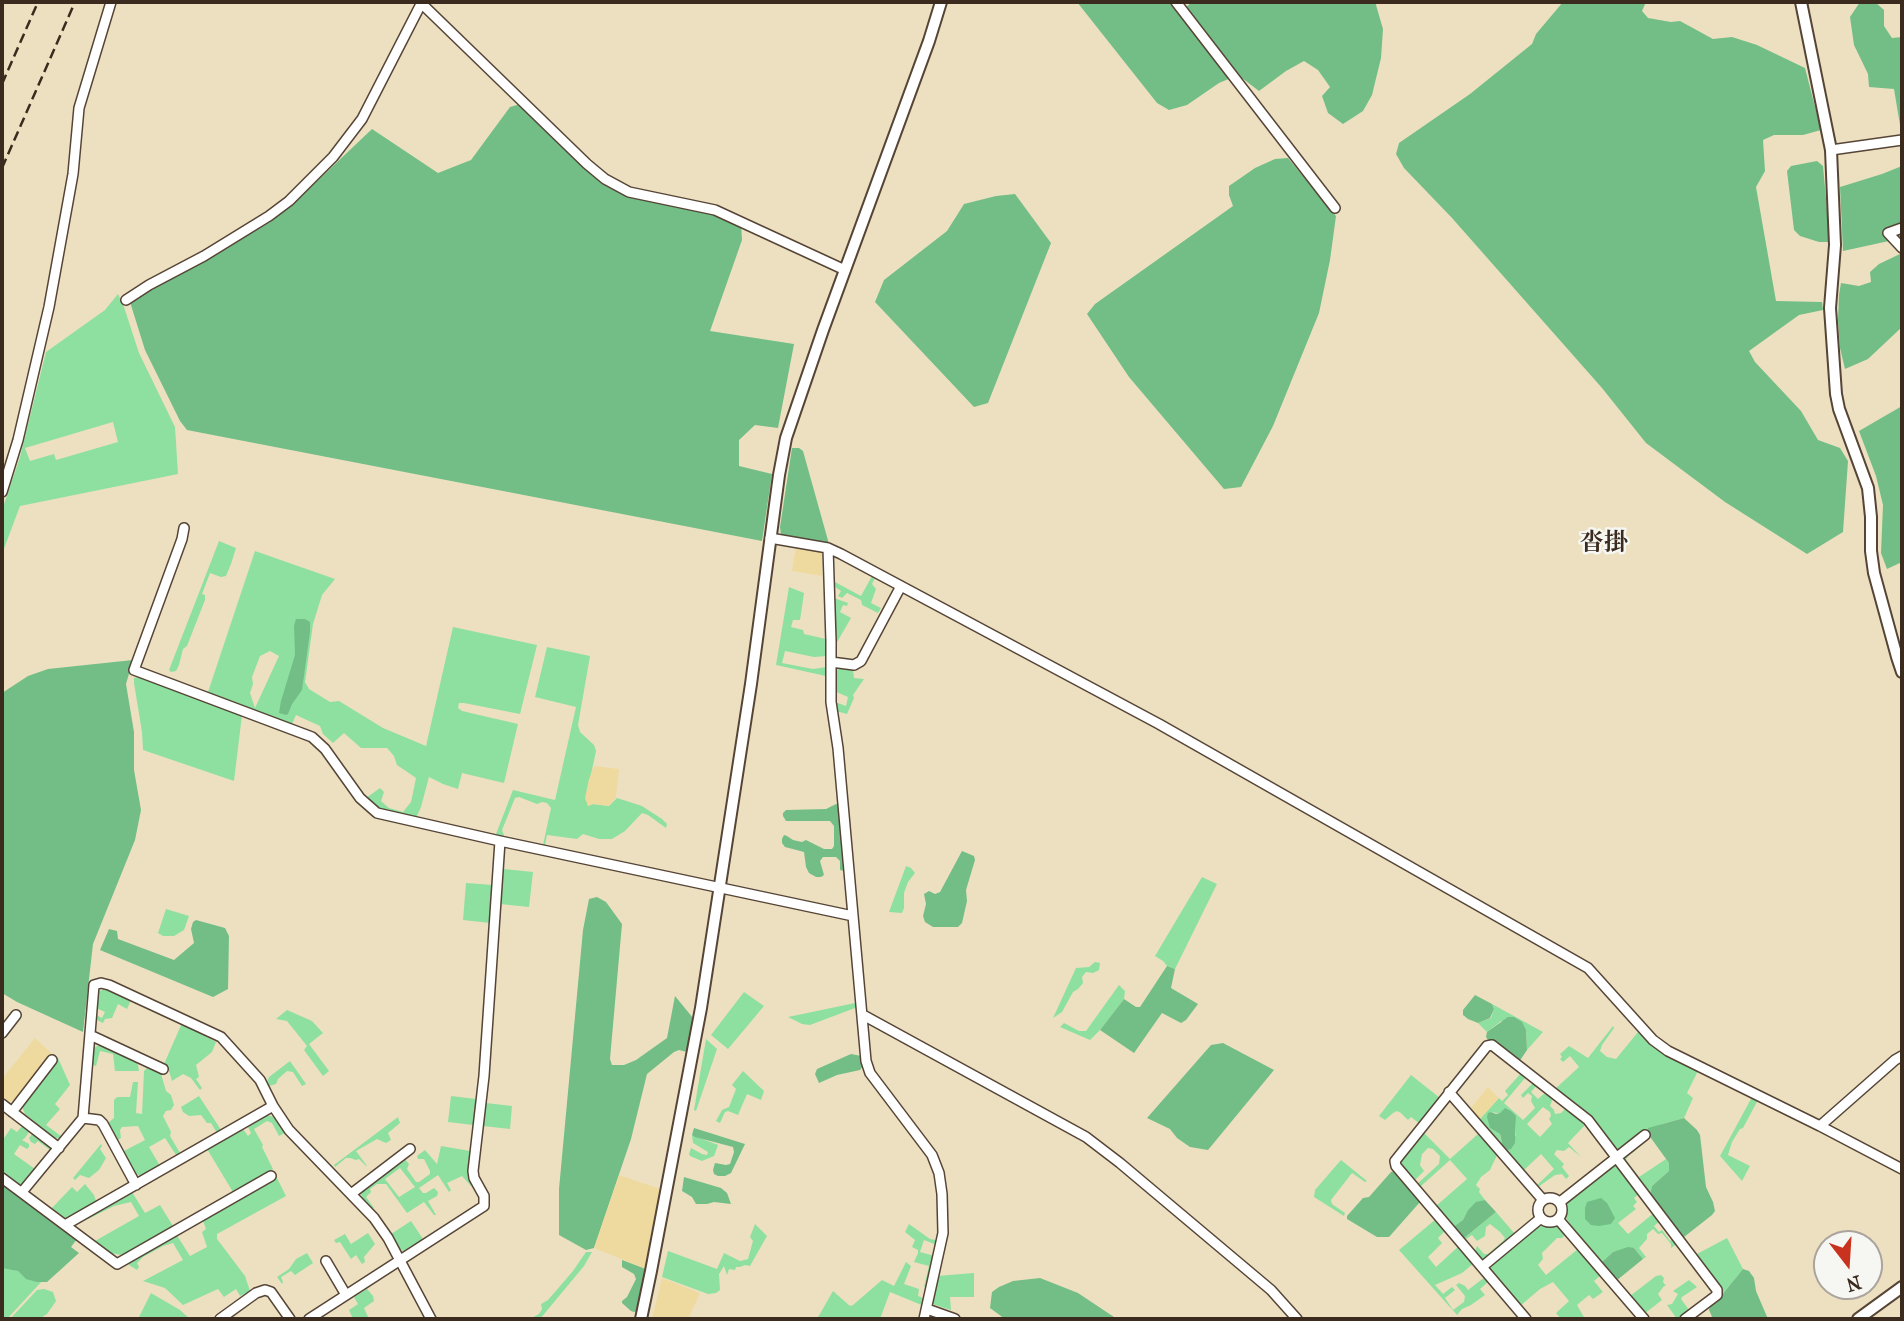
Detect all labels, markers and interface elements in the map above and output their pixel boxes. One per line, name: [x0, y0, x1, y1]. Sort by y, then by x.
district label: 沓掛: [1580, 530, 1628, 558]
north arrow: [1813, 1230, 1883, 1300]
text: N: [1843, 1271, 1864, 1296]

